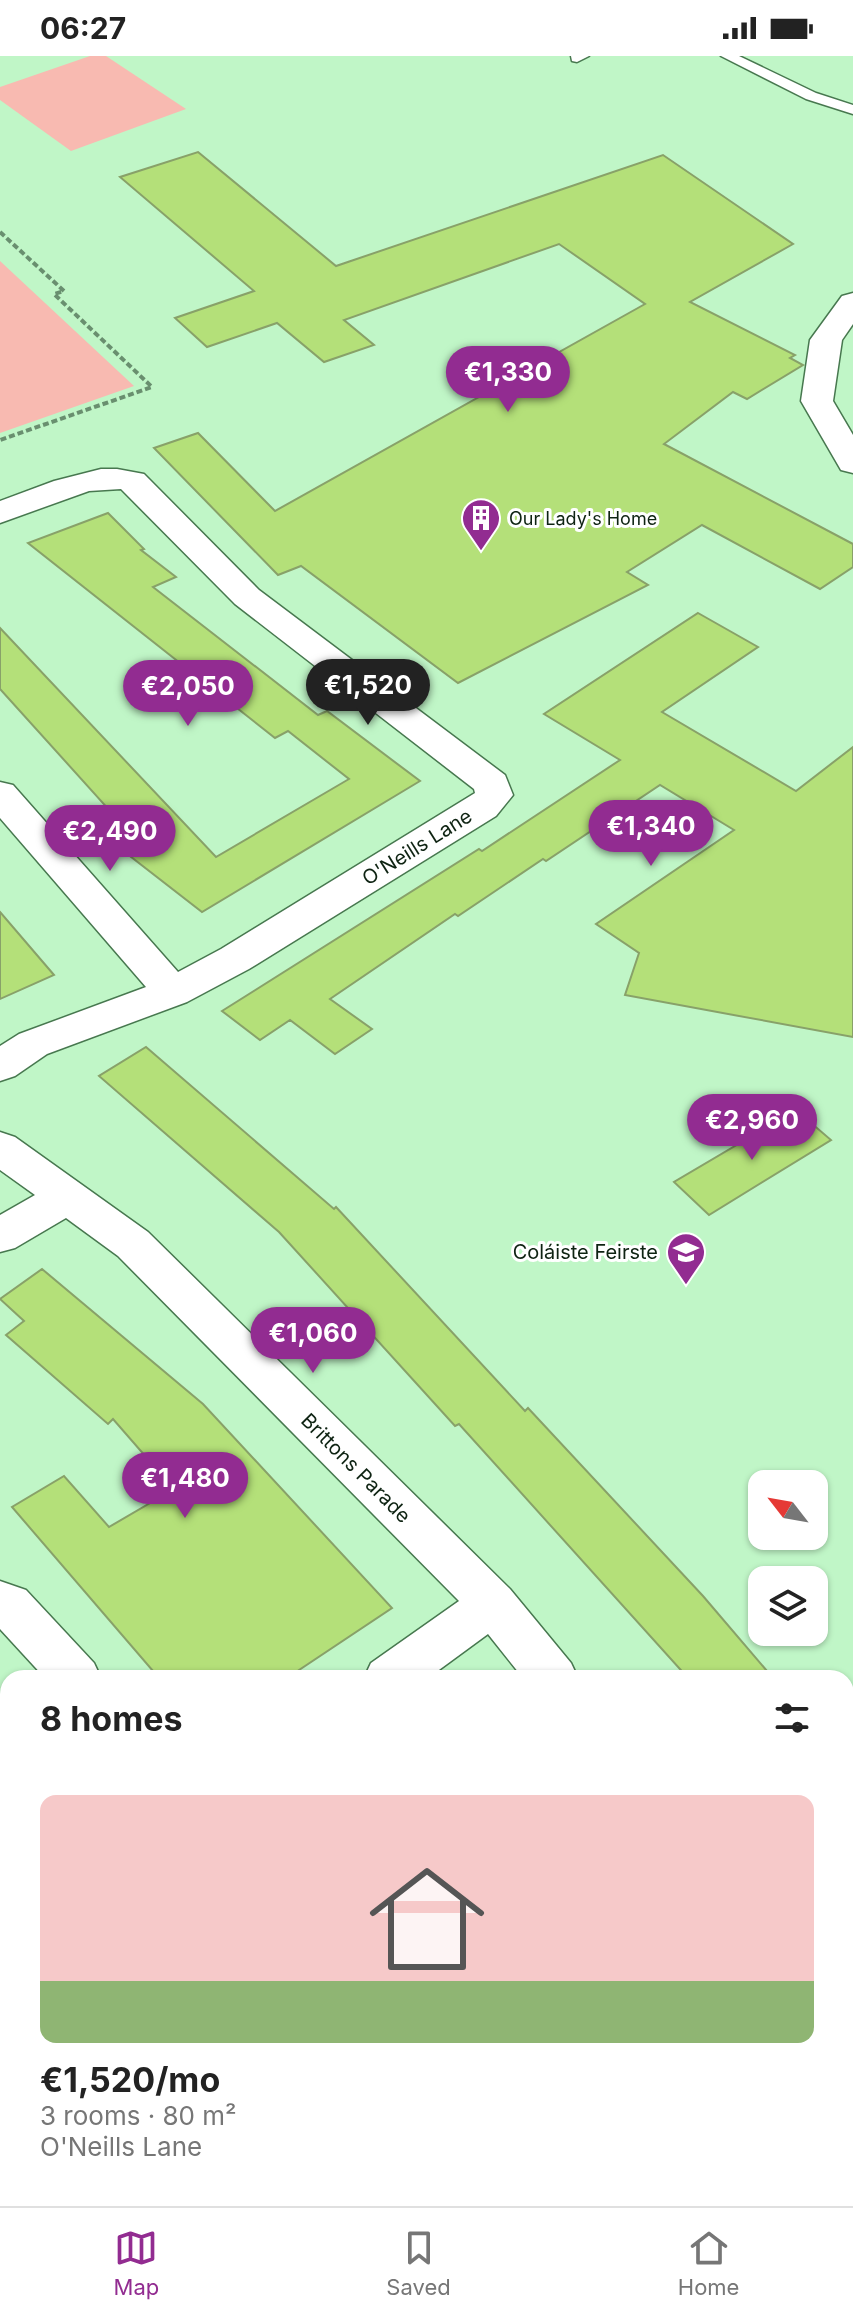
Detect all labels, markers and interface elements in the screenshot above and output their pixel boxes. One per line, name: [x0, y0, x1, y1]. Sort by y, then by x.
text: 06:27: [40, 10, 126, 46]
pin: €1,330: [443, 346, 573, 414]
text: €1,330: [464, 356, 552, 387]
building icon: Our Lady's Home: [460, 497, 502, 552]
place label: Our Lady's Home: [509, 508, 657, 529]
pin: €1,520: [303, 659, 433, 727]
pin: €2,050: [123, 660, 253, 728]
text: €1,520: [324, 669, 412, 700]
text: €2,050: [141, 670, 235, 701]
pin: €1,340: [586, 800, 716, 868]
street label: O'Neills Lane: [358, 804, 476, 890]
pin: €2,490: [45, 805, 175, 873]
text: €1,340: [607, 810, 696, 841]
text: €2,490: [63, 815, 157, 846]
pin: €2,960: [687, 1094, 817, 1162]
text: €2,960: [705, 1104, 799, 1135]
school or university icon: Coláiste Feirste: [665, 1231, 707, 1286]
place label: Coláiste Feirste: [513, 1240, 658, 1264]
pin: €1,060: [248, 1307, 378, 1375]
text: €1,060: [269, 1317, 357, 1348]
street label: Brittons Parade: [296, 1408, 416, 1528]
pin: €1,480: [120, 1452, 250, 1520]
text: €1,480: [140, 1462, 230, 1493]
north arrow: [748, 1470, 828, 1550]
map controls: [748, 1470, 828, 1646]
button: layers: [748, 1566, 828, 1646]
icon: filters: [770, 1696, 814, 1740]
text: 8 homes: [40, 1698, 183, 1739]
icon: home: [355, 1847, 499, 1991]
text: €1,520/mo: [40, 2059, 220, 2100]
text: 3 rooms · 80 m²: [40, 2100, 237, 2131]
text: O'Neills Lane: [40, 2131, 202, 2162]
tab: Map: [114, 2226, 159, 2300]
tab: Saved: [386, 2226, 451, 2300]
tab: Home: [678, 2226, 739, 2300]

